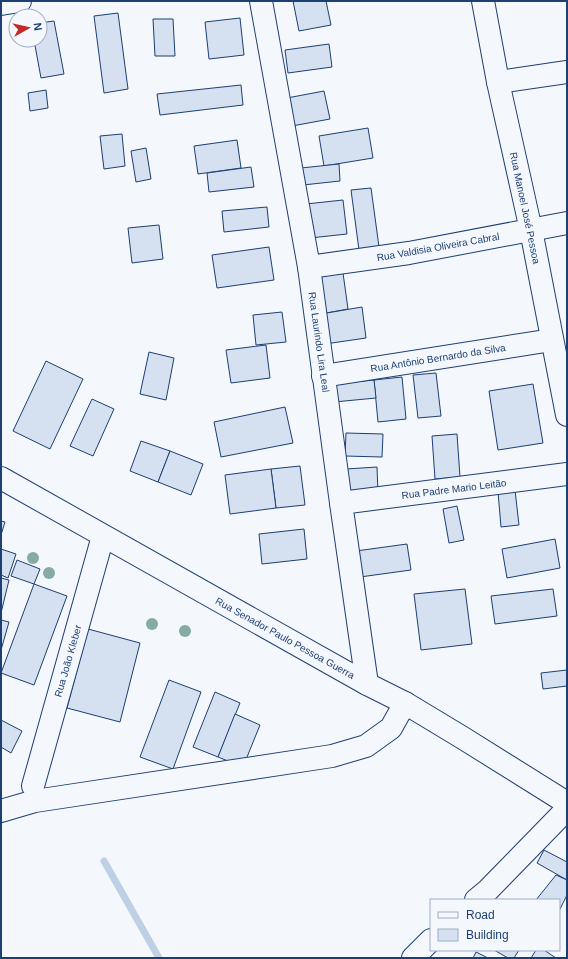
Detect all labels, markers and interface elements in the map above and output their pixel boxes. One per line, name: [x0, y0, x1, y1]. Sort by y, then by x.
north arrow: [8, 8, 48, 48]
text: N: [31, 22, 44, 31]
street label: Rua Manoel José Pessoa: [508, 151, 542, 265]
street label: Rua Valdisia Oliveira Cabral: [376, 231, 500, 263]
street label: Rua Laurindo Lira Leal: [307, 291, 331, 393]
street label: Rua Antônio Bernardo da Silva: [370, 342, 507, 374]
street label: Rua Padre Mario Leitão: [401, 477, 508, 501]
street label: Rua Senador Paulo Pessoa Guerra: [214, 595, 357, 681]
street label: Rua João Kleber: [52, 623, 84, 698]
legend: [430, 899, 560, 951]
text: Road: [466, 908, 495, 922]
text: Building: [466, 928, 509, 942]

